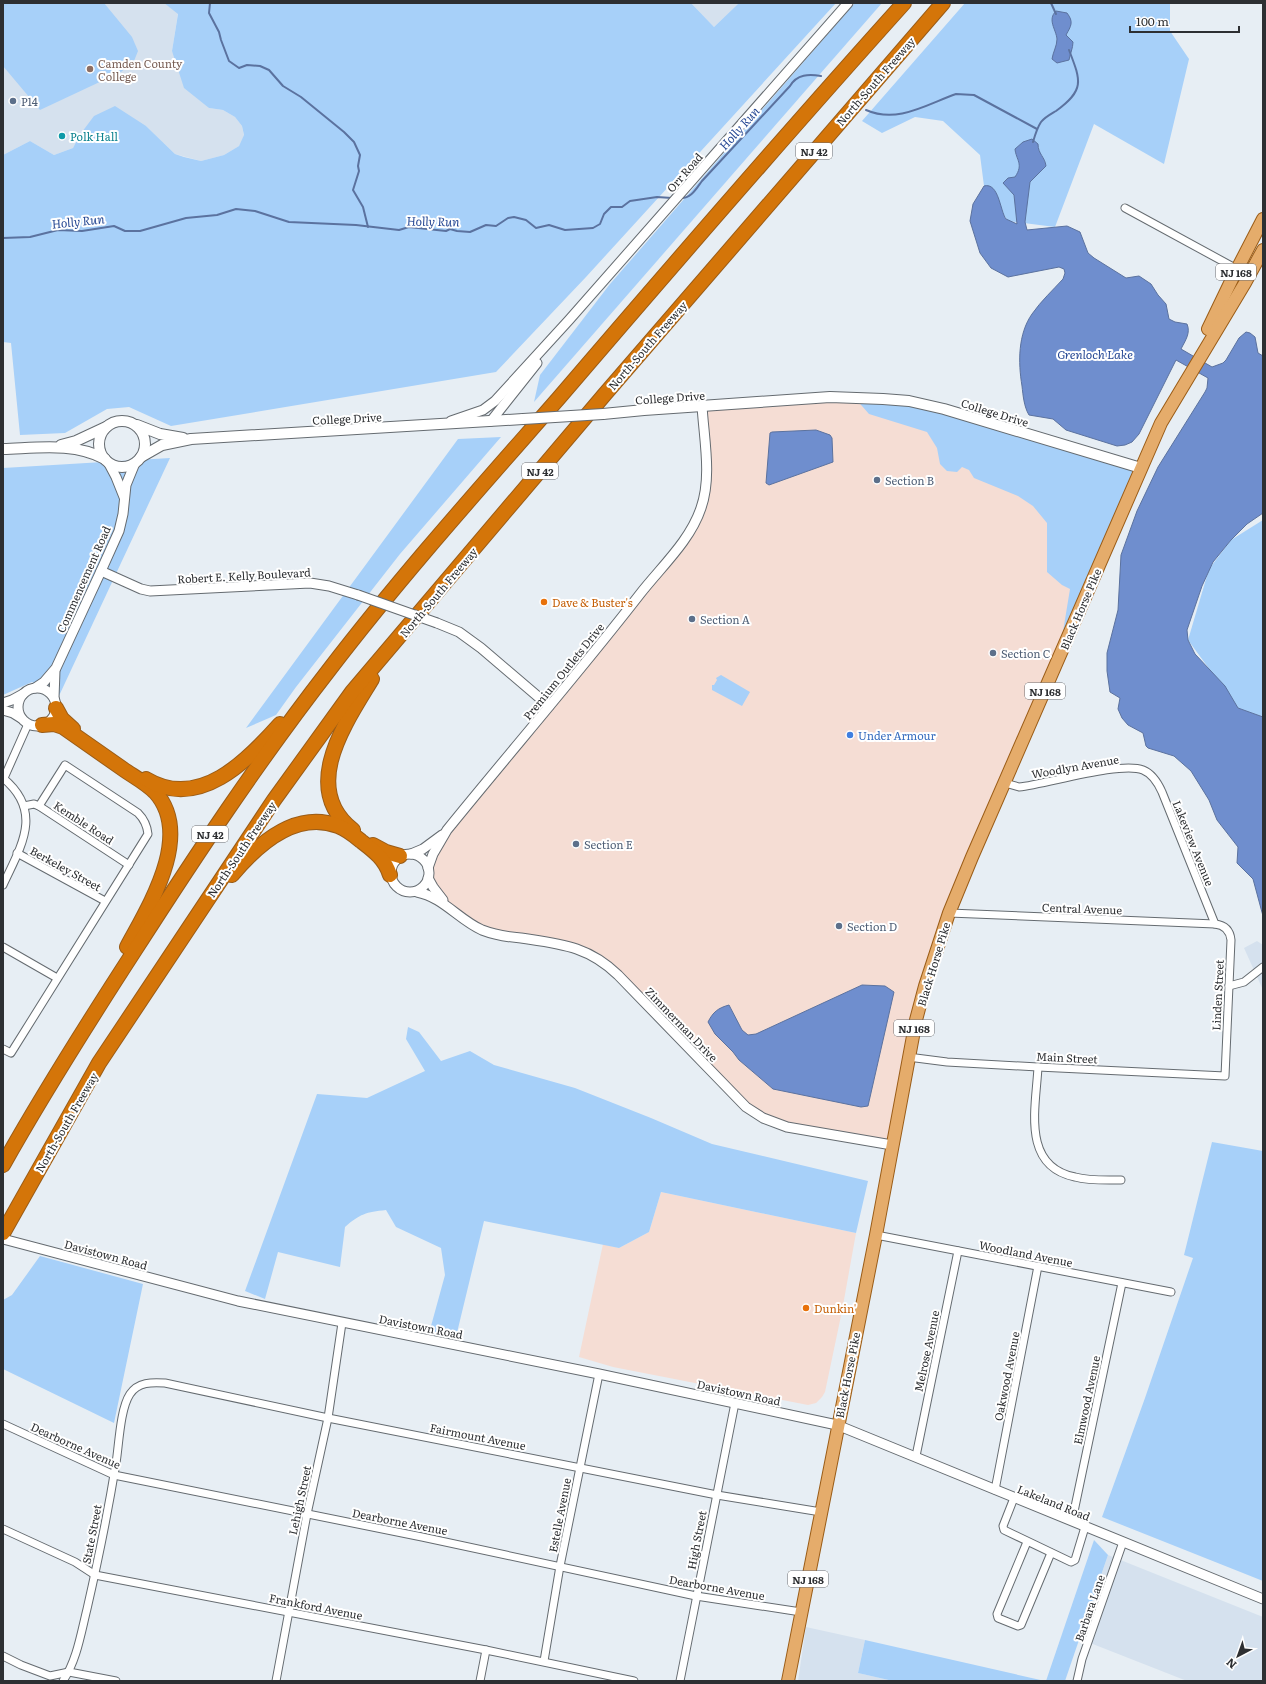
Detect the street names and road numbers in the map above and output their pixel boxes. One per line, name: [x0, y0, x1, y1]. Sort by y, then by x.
street label: North-South Freeway: [832, 33, 919, 129]
road number: NJ 42: [796, 143, 832, 159]
street label: Orr Road: [662, 149, 706, 195]
road number: NJ 168: [1216, 264, 1256, 280]
street label: North-South Freeway: [604, 297, 691, 393]
street label: College Drive: [635, 387, 706, 407]
street label: College Drive: [959, 394, 1031, 430]
street label: College Drive: [312, 408, 382, 428]
road number: NJ 42: [522, 463, 558, 479]
street label: Commencement Road: [52, 523, 114, 635]
street label: North-South Freeway: [396, 543, 481, 640]
street label: Robert E. Kelly Boulevard: [177, 563, 311, 586]
street label: Black Horse Pike: [1056, 565, 1105, 652]
street label: Premium Outlets Drive: [519, 619, 607, 723]
road number: NJ 168: [1025, 683, 1065, 699]
street label: Woodlyn Avenue: [1030, 750, 1120, 782]
street label: Kemble Road: [51, 797, 117, 848]
street label: North-South Freeway: [203, 797, 280, 900]
street label: Lakeview Avenue: [1170, 798, 1219, 889]
road number: NJ 42: [192, 826, 228, 842]
street label: Berkeley Street: [28, 842, 105, 894]
street label: Central Avenue: [1042, 899, 1123, 917]
street label: Black Horse Pike: [913, 920, 953, 1008]
street label: Linden Street: [1207, 959, 1227, 1031]
street label: Zimmerman Drive: [642, 983, 722, 1065]
road number: NJ 168: [894, 1020, 934, 1036]
street label: Main Street: [1036, 1047, 1099, 1067]
street label: North-South Freeway: [31, 1069, 101, 1175]
street label: Davistown Road: [63, 1235, 150, 1273]
street label: Woodland Avenue: [978, 1236, 1074, 1270]
street label: Melrose Avenue: [910, 1309, 942, 1393]
street label: Davistown Road: [378, 1310, 465, 1342]
street label: Black Horse Pike: [831, 1330, 863, 1419]
street label: Oakwood Avenue: [990, 1330, 1023, 1422]
street label: Elmwood Avenue: [1069, 1354, 1103, 1446]
street label: Davistown Road: [696, 1375, 783, 1409]
street label: Dearborne Avenue: [28, 1418, 124, 1472]
street label: Fairmount Avenue: [429, 1419, 528, 1453]
street label: Lehigh Street: [284, 1463, 314, 1536]
street label: Estelle Avenue: [544, 1476, 574, 1554]
street label: Lakeland Road: [1015, 1480, 1093, 1524]
street label: State Street: [77, 1502, 105, 1565]
street label: Dearborne Avenue: [351, 1504, 449, 1538]
street label: High Street: [682, 1509, 710, 1571]
street label: Dearborne Avenue: [668, 1571, 766, 1603]
road number: NJ 168: [788, 1571, 828, 1587]
street label: Barbara Lane: [1070, 1572, 1108, 1644]
street label: Frankford Avenue: [268, 1589, 364, 1623]

